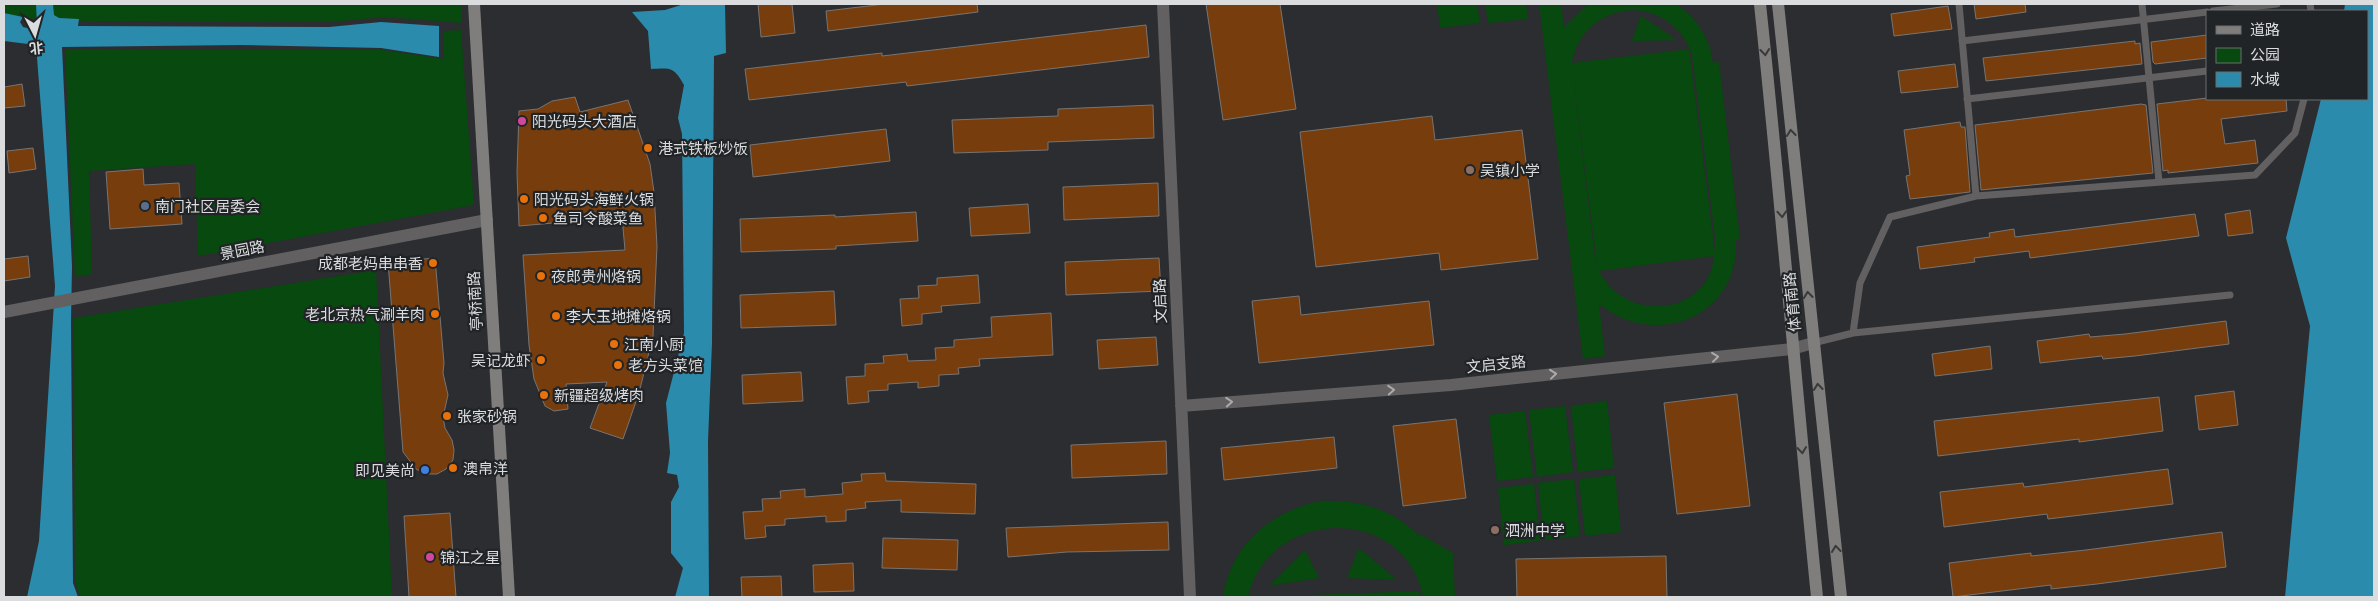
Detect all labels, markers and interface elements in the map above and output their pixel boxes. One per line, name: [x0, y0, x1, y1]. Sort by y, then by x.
north arrow: [10, 10, 60, 60]
legend: [2206, 10, 2368, 100]
text: 道路: [2250, 19, 2280, 40]
text: 北: [28, 38, 44, 58]
text: 公园: [2250, 44, 2280, 65]
one-way arrow: [1759, 49, 1770, 57]
text: 水域: [2250, 69, 2280, 90]
place label: 阳光码头大酒店: [532, 111, 637, 132]
marker: 阳光码头大酒店: [516, 115, 528, 127]
one-way arrow: [1786, 129, 1797, 137]
place label: 港式铁板炒饭: [658, 138, 748, 159]
marker: 港式铁板炒饭: [642, 142, 654, 154]
place label: 吴镇小学: [1480, 160, 1540, 181]
marker: 吴镇小学: [1464, 164, 1476, 176]
place label: 阳光码头海鲜火锅: [534, 189, 654, 210]
marker: 阳光码头海鲜火锅: [518, 193, 530, 205]
place label: 南门社区居委会: [155, 196, 260, 217]
marker: 南门社区居委会: [139, 200, 151, 212]
place label: 鱼司令酸菜鱼: [553, 208, 643, 229]
one-way arrow: [1777, 210, 1788, 218]
marker: 鱼司令酸菜鱼: [537, 212, 549, 224]
street label: 景园路: [218, 235, 266, 265]
place label: 成都老妈串串香: [318, 253, 423, 274]
marker: 成都老妈串串香: [427, 257, 439, 269]
place label: 夜郎贵州烙锅: [551, 266, 641, 287]
street label: 亭桥南路: [463, 270, 487, 332]
marker: 夜郎贵州烙锅: [535, 270, 547, 282]
street label: 体育南路: [1778, 271, 1806, 333]
street label: 文启路: [1149, 278, 1171, 324]
one-way arrow: [1803, 291, 1814, 299]
place label: 老北京热气涮羊肉: [305, 304, 425, 325]
place label: 李大玉地摊烙锅: [566, 306, 671, 327]
marker: 老北京热气涮羊肉: [429, 308, 441, 320]
marker: 李大玉地摊烙锅: [550, 310, 562, 322]
place label: 江南小厨: [624, 334, 684, 355]
marker: 江南小厨: [608, 338, 620, 350]
place label: 吴记龙虾: [471, 350, 531, 371]
street label: 文启支路: [1465, 350, 1527, 378]
one-way arrow: [1711, 352, 1719, 363]
marker: 吴记龙虾: [535, 354, 547, 366]
place label: 老方头菜馆: [628, 355, 703, 376]
marker: 老方头菜馆: [612, 359, 624, 371]
one-way arrow: [1550, 369, 1558, 380]
one-way arrow: [1813, 383, 1824, 391]
one-way arrow: [1388, 384, 1396, 395]
place label: 新疆超级烤肉: [554, 385, 644, 406]
marker: 新疆超级烤肉: [538, 389, 550, 401]
one-way arrow: [1226, 397, 1234, 408]
place label: 张家砂锅: [457, 406, 517, 427]
marker: 张家砂锅: [441, 410, 453, 422]
one-way arrow: [1796, 446, 1807, 454]
place label: 澳帛洋: [463, 458, 508, 479]
place label: 即见美尚: [355, 460, 415, 481]
marker: 澳帛洋: [447, 462, 459, 474]
marker: 即见美尚: [419, 464, 431, 476]
place label: 泗洲中学: [1505, 520, 1565, 541]
marker: 泗洲中学: [1489, 524, 1501, 536]
one-way arrow: [1831, 544, 1842, 552]
place label: 锦江之星: [440, 547, 500, 568]
marker: 锦江之星: [424, 551, 436, 563]

